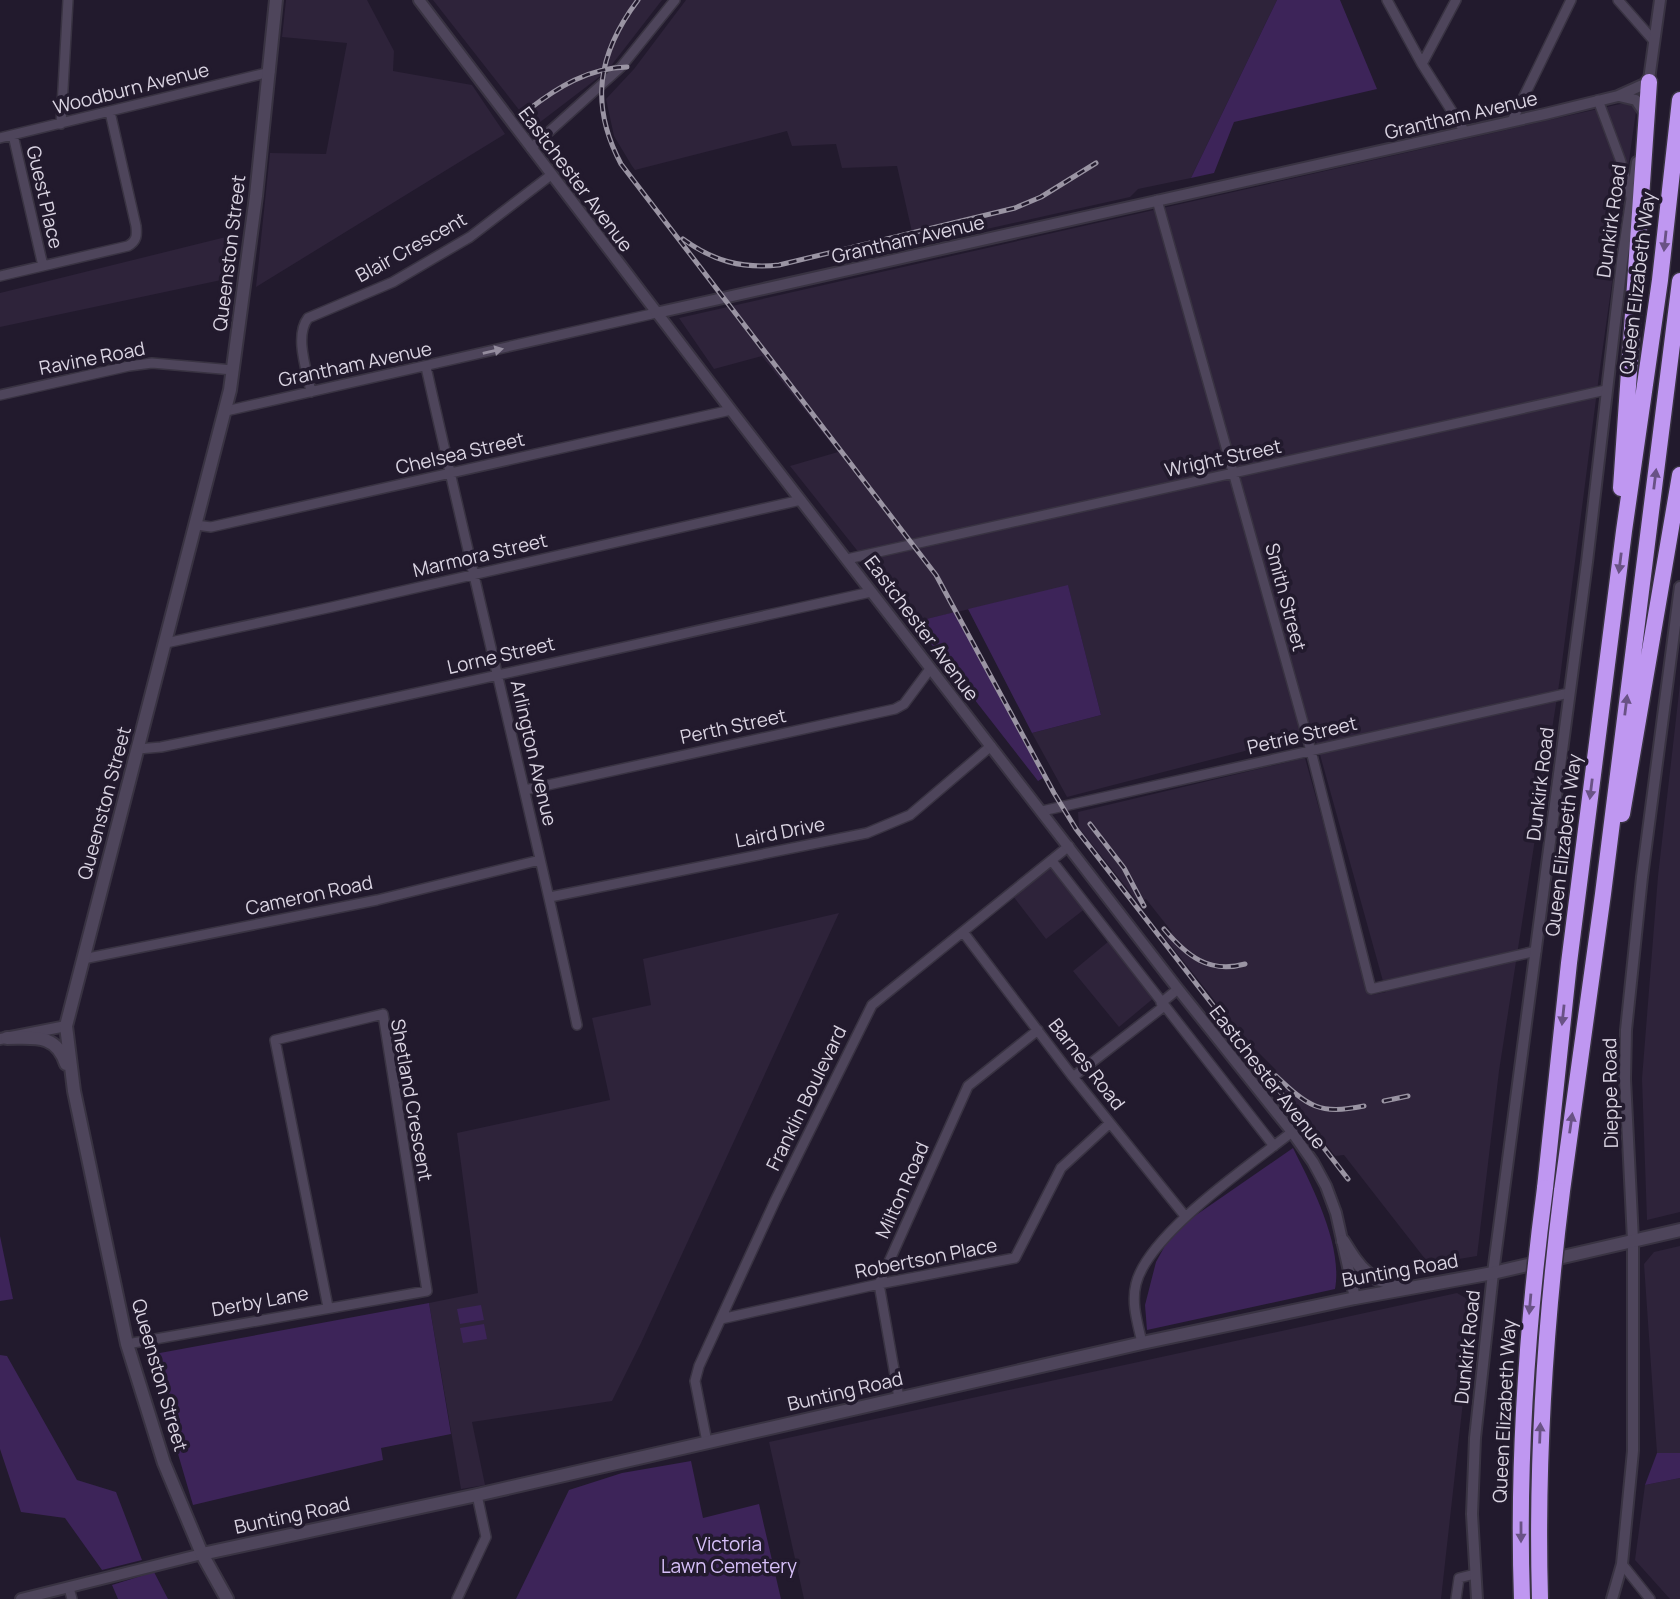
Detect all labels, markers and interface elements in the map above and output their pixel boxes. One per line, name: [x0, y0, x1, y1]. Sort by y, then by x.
street label: Woodburn Avenue: [50, 56, 212, 120]
street label: Grantham Avenue: [1382, 85, 1540, 145]
street label: Eastchester Avenue: [513, 101, 639, 257]
street label: Guest Place: [21, 143, 69, 251]
street label: Dunkirk Road: [1590, 163, 1632, 279]
street label: Queenston Street: [206, 173, 252, 333]
street label: Queen Elizabeth Way: [1613, 190, 1661, 376]
street label: Blair Crescent: [351, 206, 471, 288]
street label: Grantham Avenue: [829, 209, 987, 269]
one-way arrow: [1659, 230, 1670, 252]
street label: Ravine Road: [37, 335, 147, 381]
street label: Grantham Avenue: [276, 335, 434, 393]
one-way arrow: [482, 346, 504, 357]
street label: Chelsea Street: [393, 426, 527, 480]
street label: Wright Street: [1162, 433, 1284, 483]
one-way arrow: [1649, 468, 1660, 490]
street label: Marmora Street: [410, 527, 550, 583]
street label: Smith Street: [1259, 540, 1313, 654]
street label: Eastchester Avenue: [859, 550, 985, 706]
one-way arrow: [1614, 552, 1625, 574]
street label: Lorne Street: [445, 630, 557, 680]
street label: Arlington Avenue: [505, 678, 563, 828]
one-way arrow: [1621, 694, 1632, 716]
street label: Perth Street: [678, 702, 788, 750]
street label: Petrie Street: [1244, 710, 1360, 760]
street label: Queenston Street: [71, 724, 137, 882]
street label: Dunkirk Road: [1520, 726, 1560, 842]
street label: Queen Elizabeth Way: [1539, 752, 1587, 938]
one-way arrow: [1585, 778, 1596, 800]
street label: Laird Drive: [733, 811, 827, 853]
street label: Cameron Road: [243, 869, 375, 921]
street label: Eastchester Avenue: [1204, 1000, 1332, 1154]
one-way arrow: [1558, 1004, 1569, 1026]
street label: Barnes Road: [1043, 1013, 1131, 1115]
street label: Shetland Crescent: [385, 1017, 439, 1183]
street label: Franklin Boulevard: [760, 1021, 852, 1175]
street label: Dieppe Road: [1596, 1038, 1624, 1148]
one-way arrow: [1566, 1112, 1577, 1134]
street label: Milton Road: [869, 1137, 935, 1243]
street label: Robertson Place: [853, 1231, 999, 1285]
street label: Bunting Road: [1340, 1247, 1460, 1293]
street label: Derby Lane: [210, 1280, 310, 1322]
street label: Dunkirk Road: [1448, 1289, 1486, 1405]
one-way arrow: [1525, 1294, 1536, 1316]
street label: Queenston Street: [126, 1296, 194, 1454]
street label: Queen Elizabeth Way: [1486, 1319, 1522, 1503]
street label: Bunting Road: [785, 1365, 905, 1417]
one-way arrow: [1534, 1422, 1546, 1444]
street label: Bunting Road: [232, 1490, 352, 1540]
one-way arrow: [1515, 1521, 1527, 1543]
park label: Victoria Lawn Cemetery: [661, 1531, 797, 1579]

